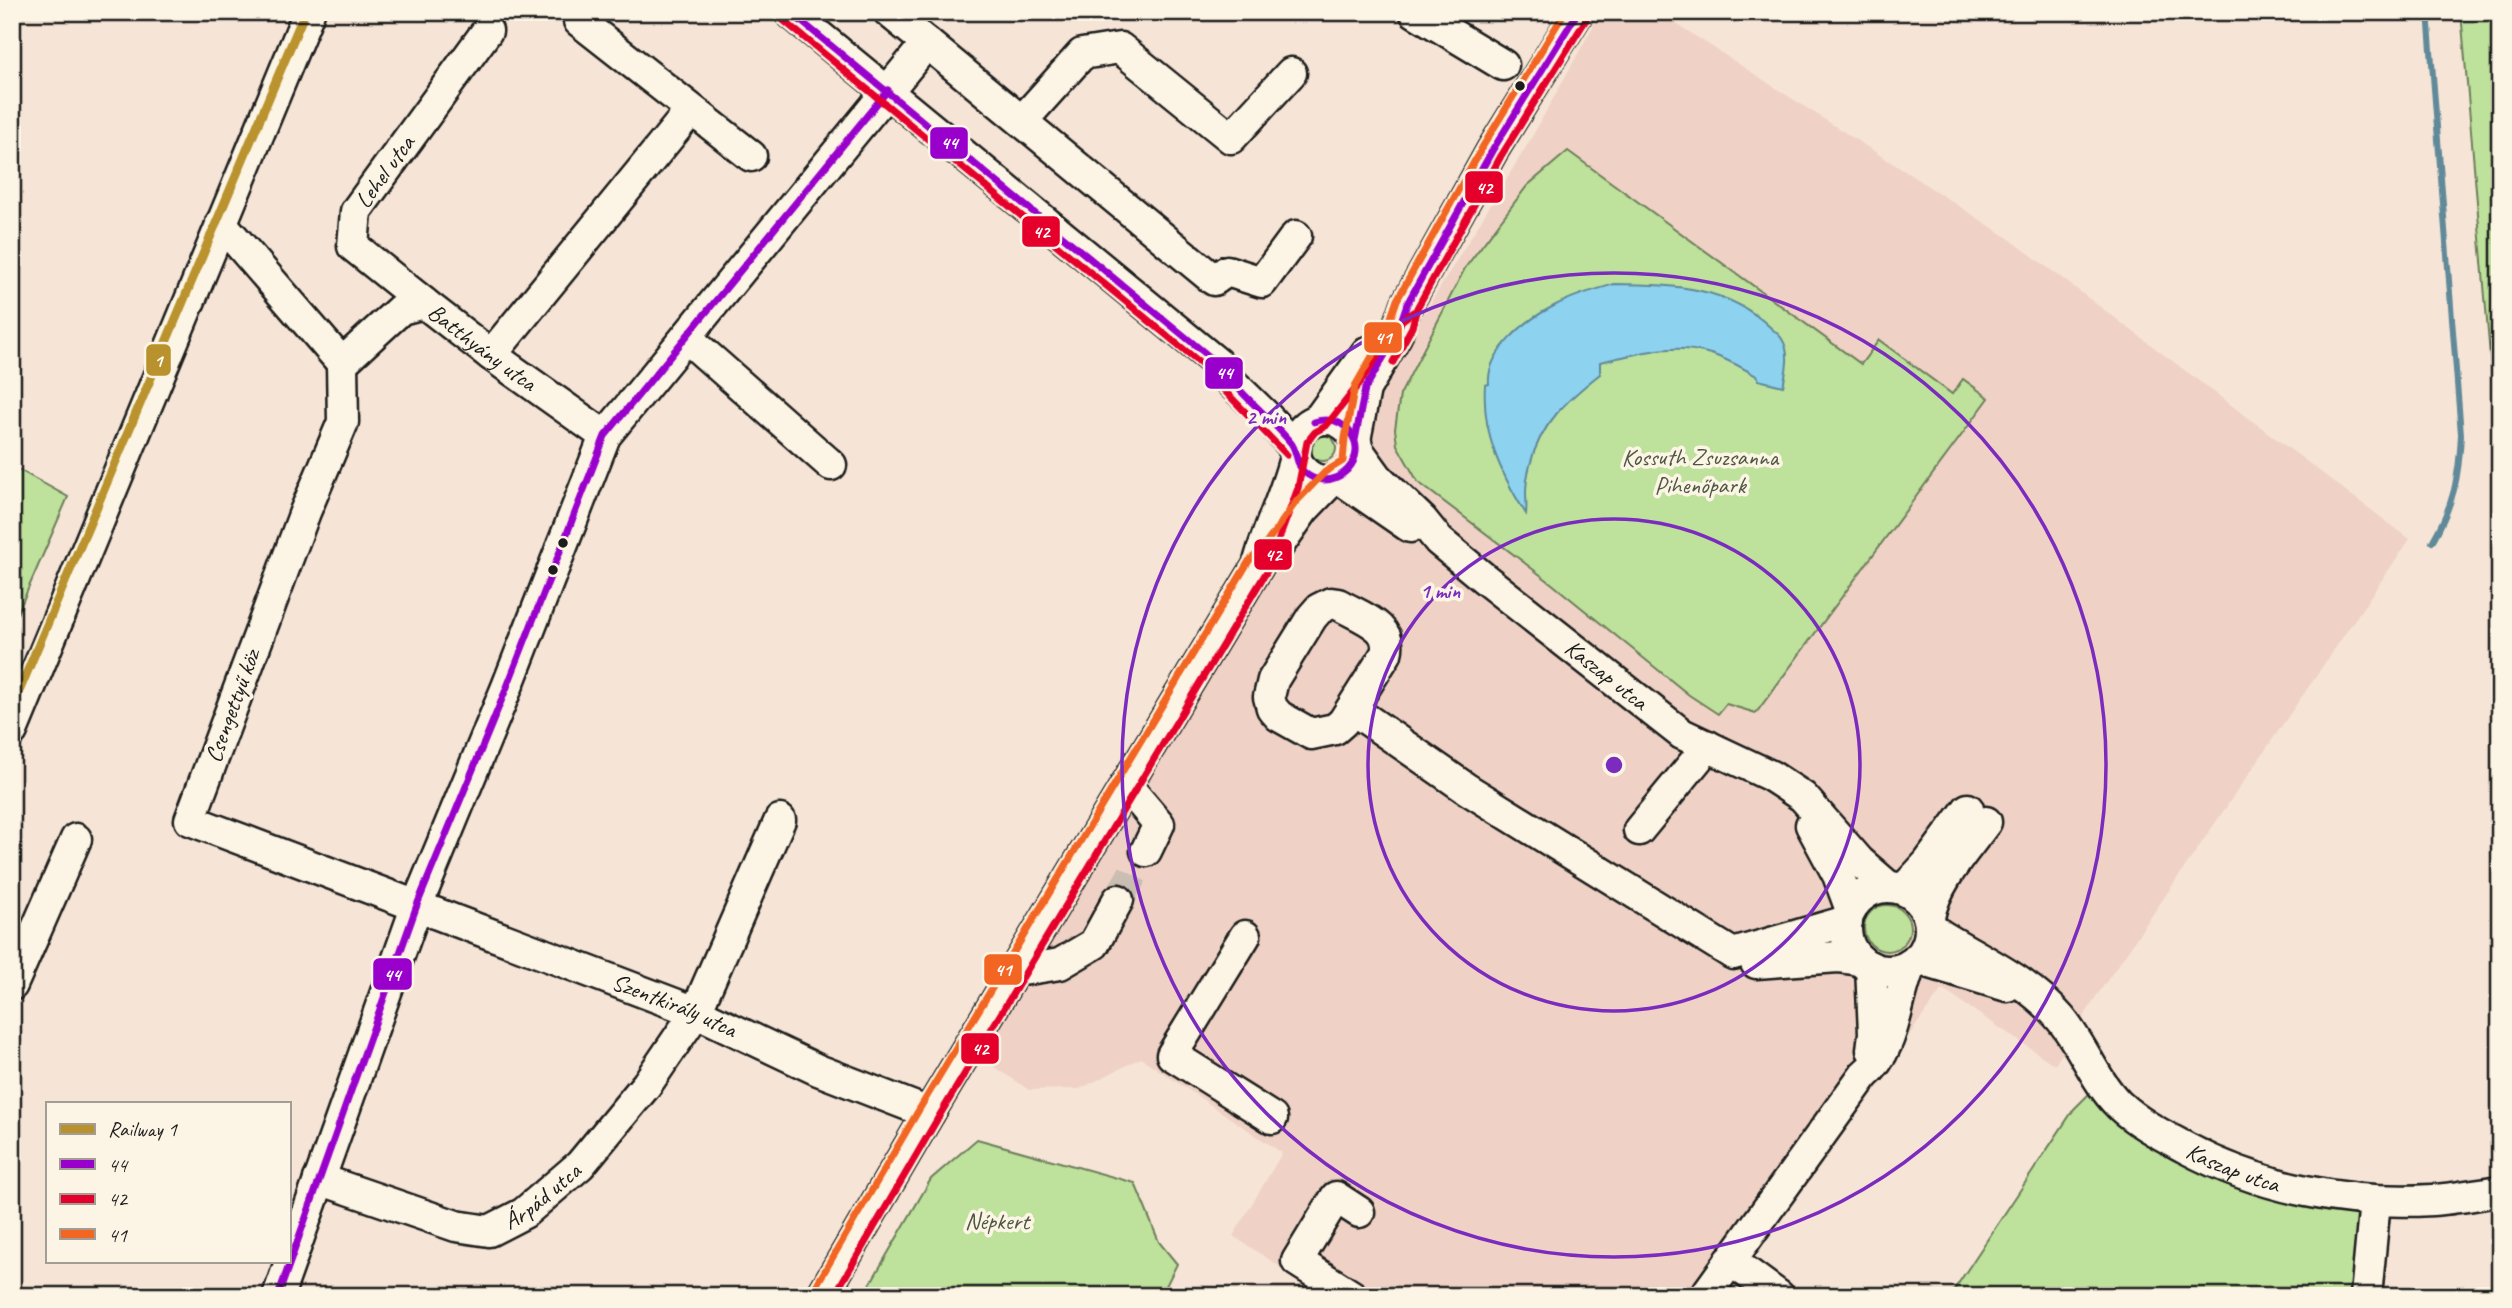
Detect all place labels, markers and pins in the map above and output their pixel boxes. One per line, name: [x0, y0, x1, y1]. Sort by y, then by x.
unlabelled marker: [1513, 79, 1527, 93]
unlabelled marker: [556, 536, 570, 550]
unlabelled marker: [546, 563, 560, 577]
centre of rings: [1602, 753, 1626, 777]

